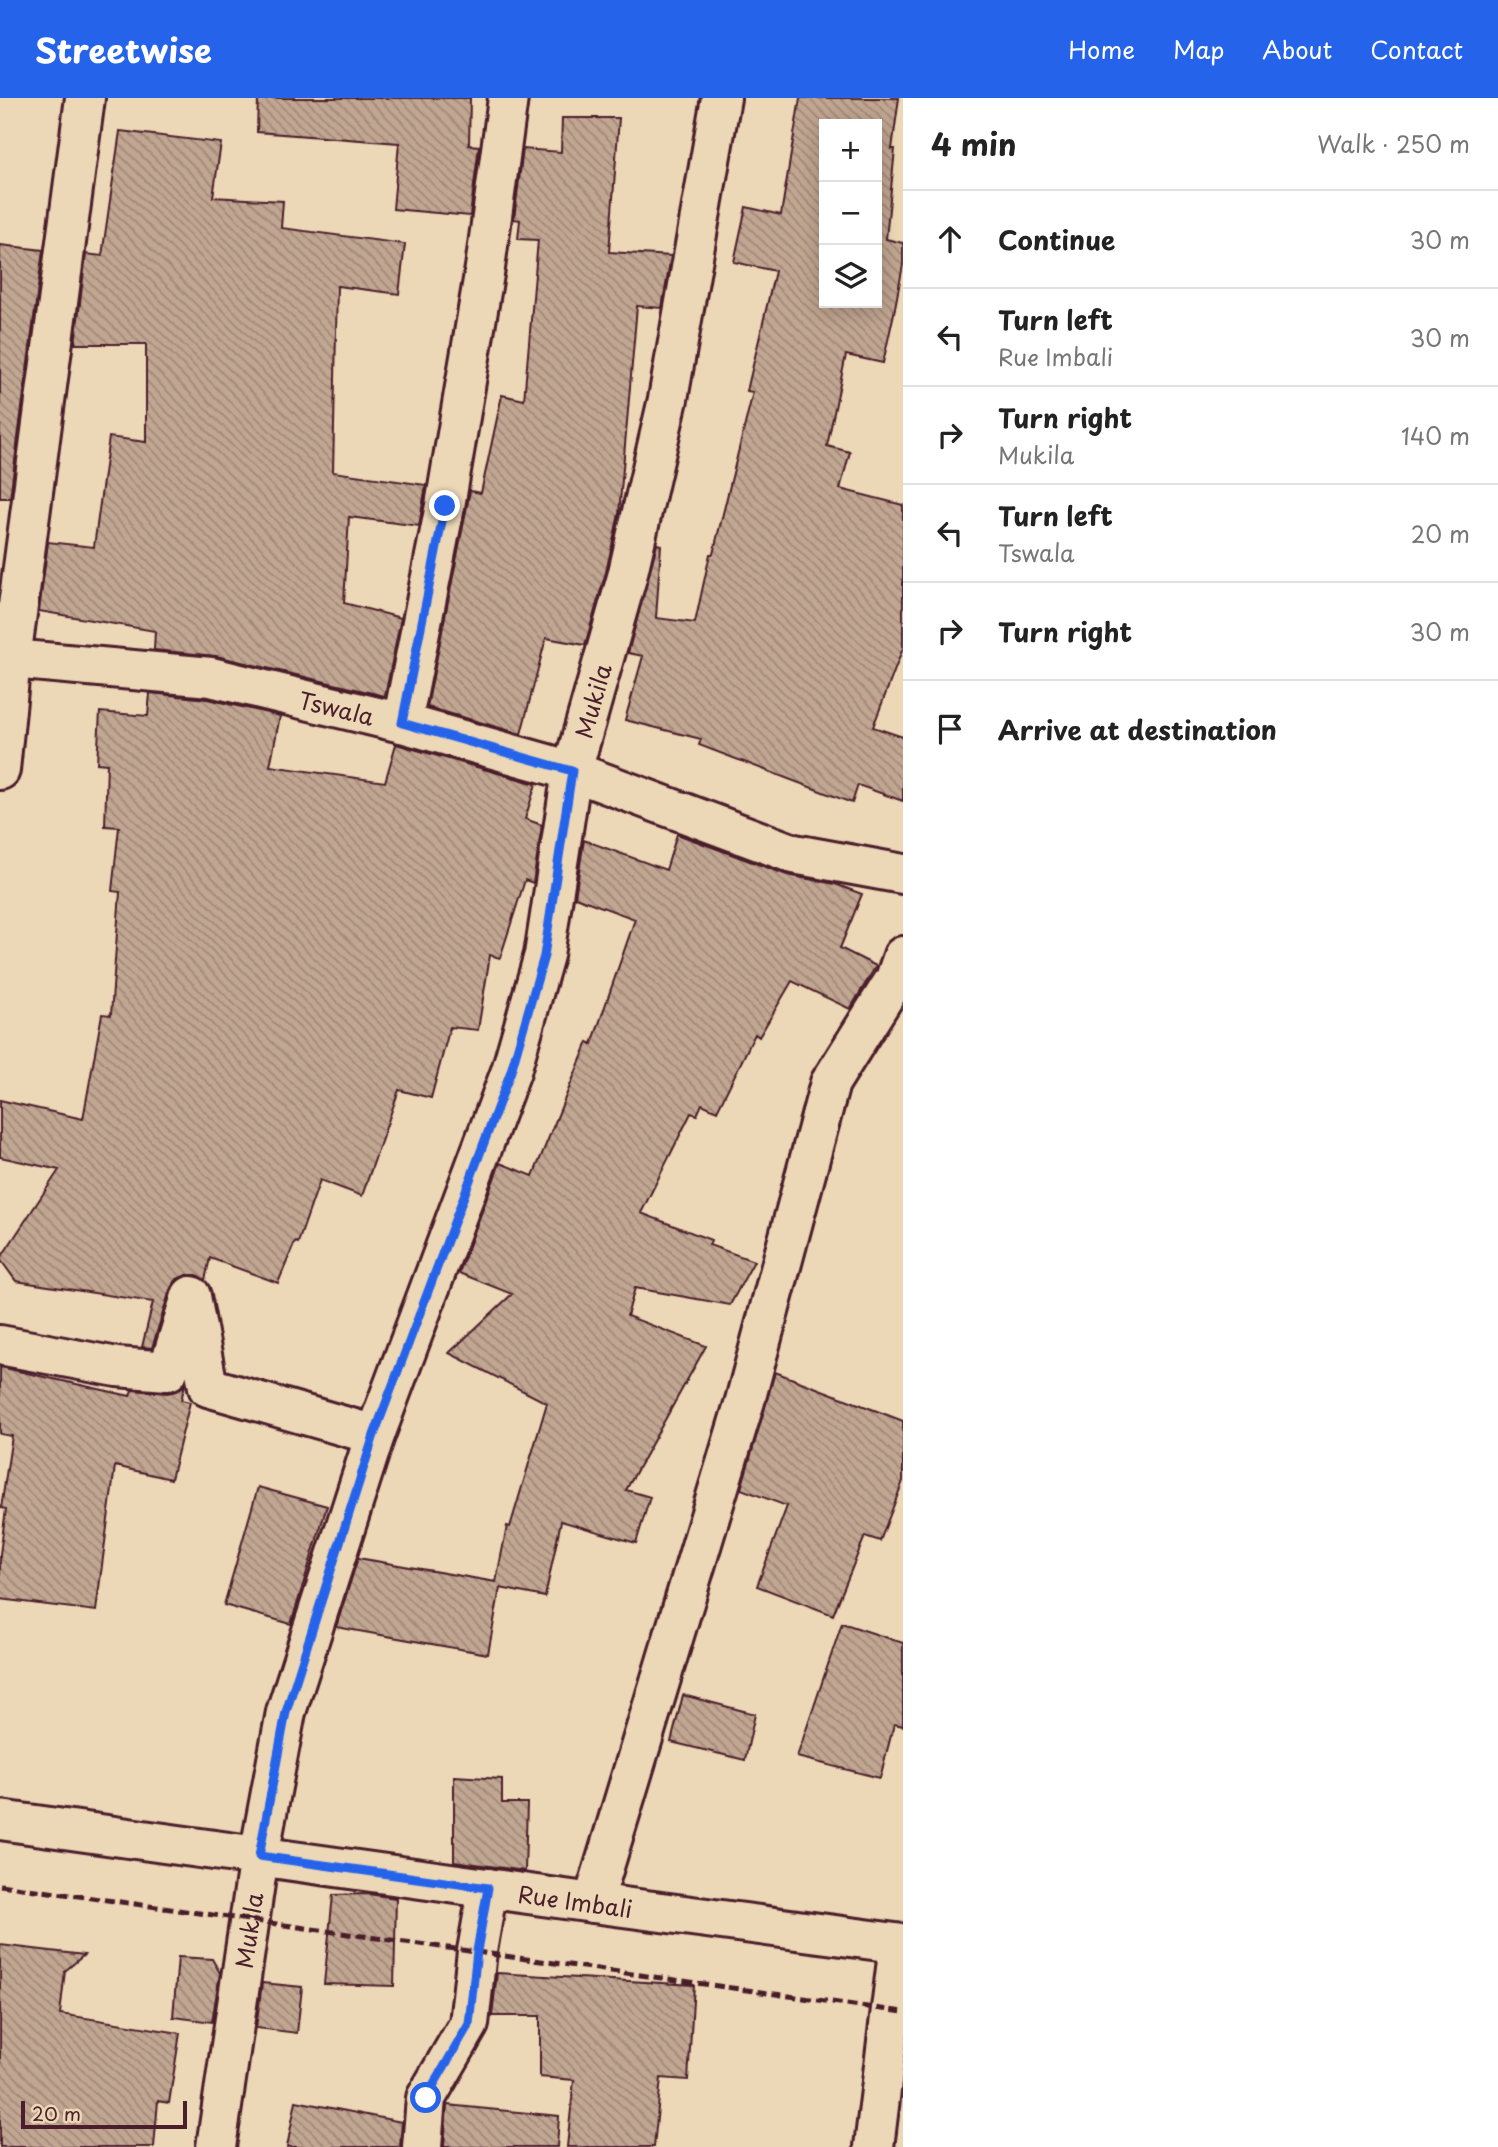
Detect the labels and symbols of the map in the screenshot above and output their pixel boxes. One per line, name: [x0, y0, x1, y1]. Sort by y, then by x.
route end: [429, 490, 460, 521]
street label: Mukila: [565, 659, 619, 742]
street label: Tswala: [295, 681, 378, 733]
street label: Rue Imbali: [516, 1875, 635, 1926]
street label: Mukila: [225, 1890, 271, 1971]
route start: [410, 2082, 441, 2113]
scale bar: [21, 2098, 187, 2130]

